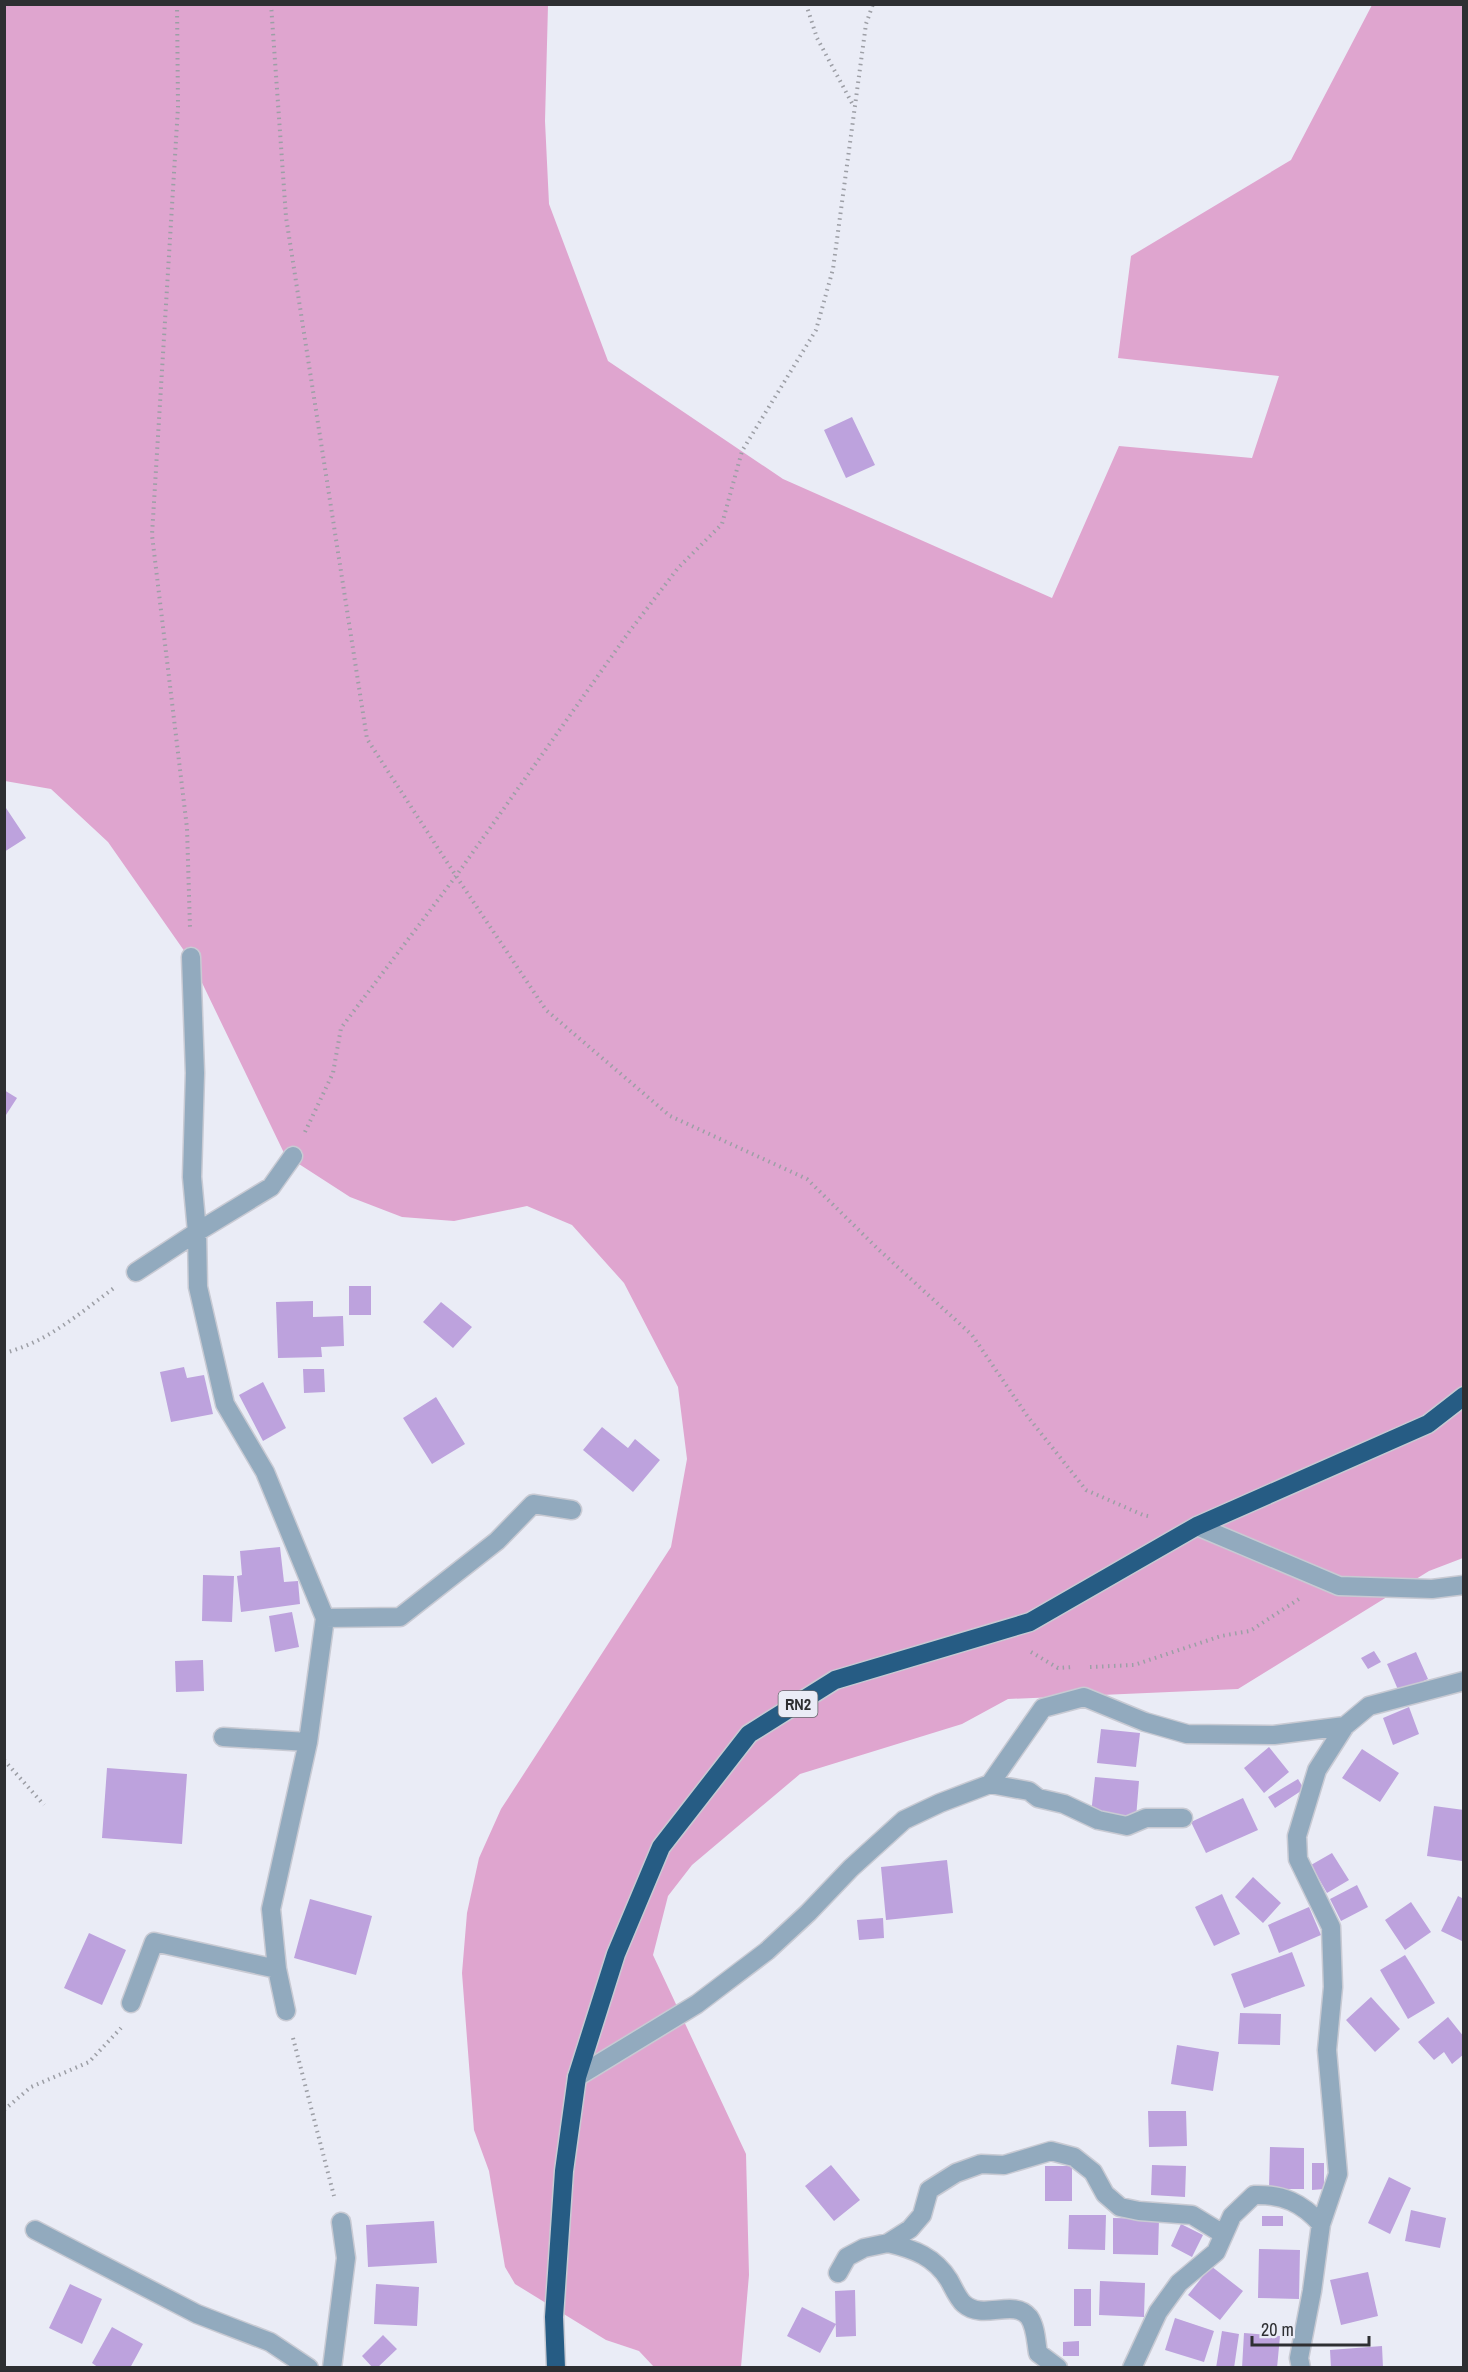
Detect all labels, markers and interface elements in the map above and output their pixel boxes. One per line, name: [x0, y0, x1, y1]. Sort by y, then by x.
road number: RN2: [778, 1691, 818, 1717]
scale bar: [1252, 2309, 1369, 2347]
text: 20 m: [1261, 2317, 1294, 2342]

